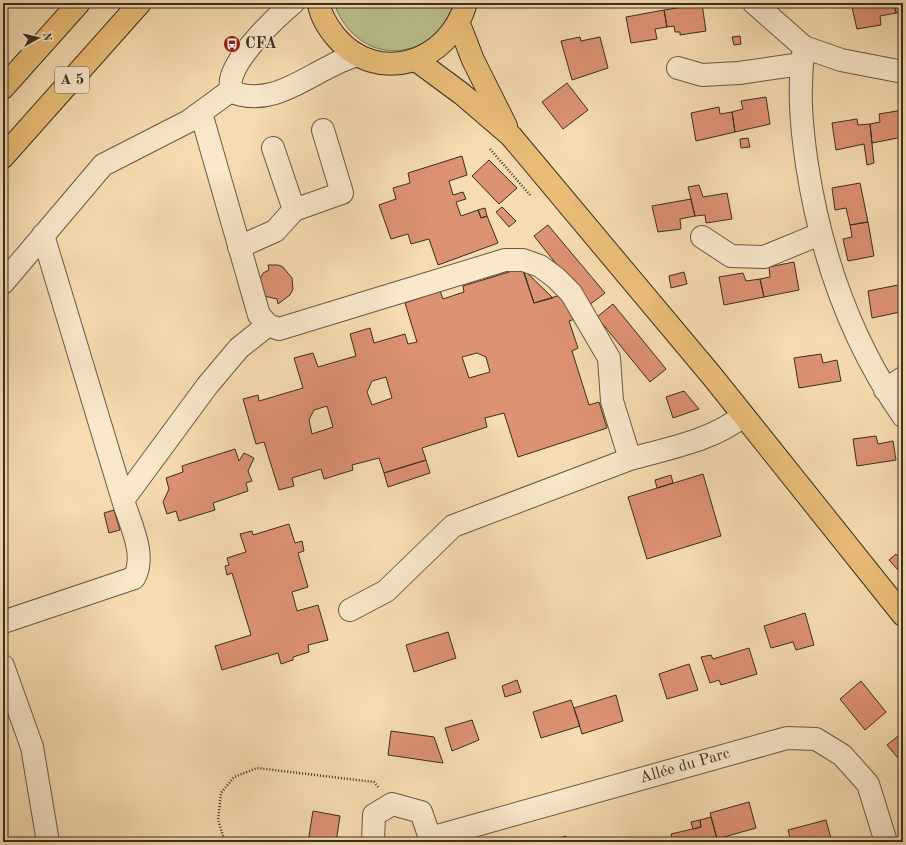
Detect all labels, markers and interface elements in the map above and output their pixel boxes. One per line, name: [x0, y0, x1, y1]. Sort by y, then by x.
north arrow: [18, 18, 58, 58]
text: N: [40, 32, 53, 42]
bus stop icon: CFA: [222, 34, 242, 54]
place label: CFA: [245, 36, 277, 52]
road number: A 5: [55, 67, 89, 93]
street label: Allée du Parc: [638, 745, 732, 787]

